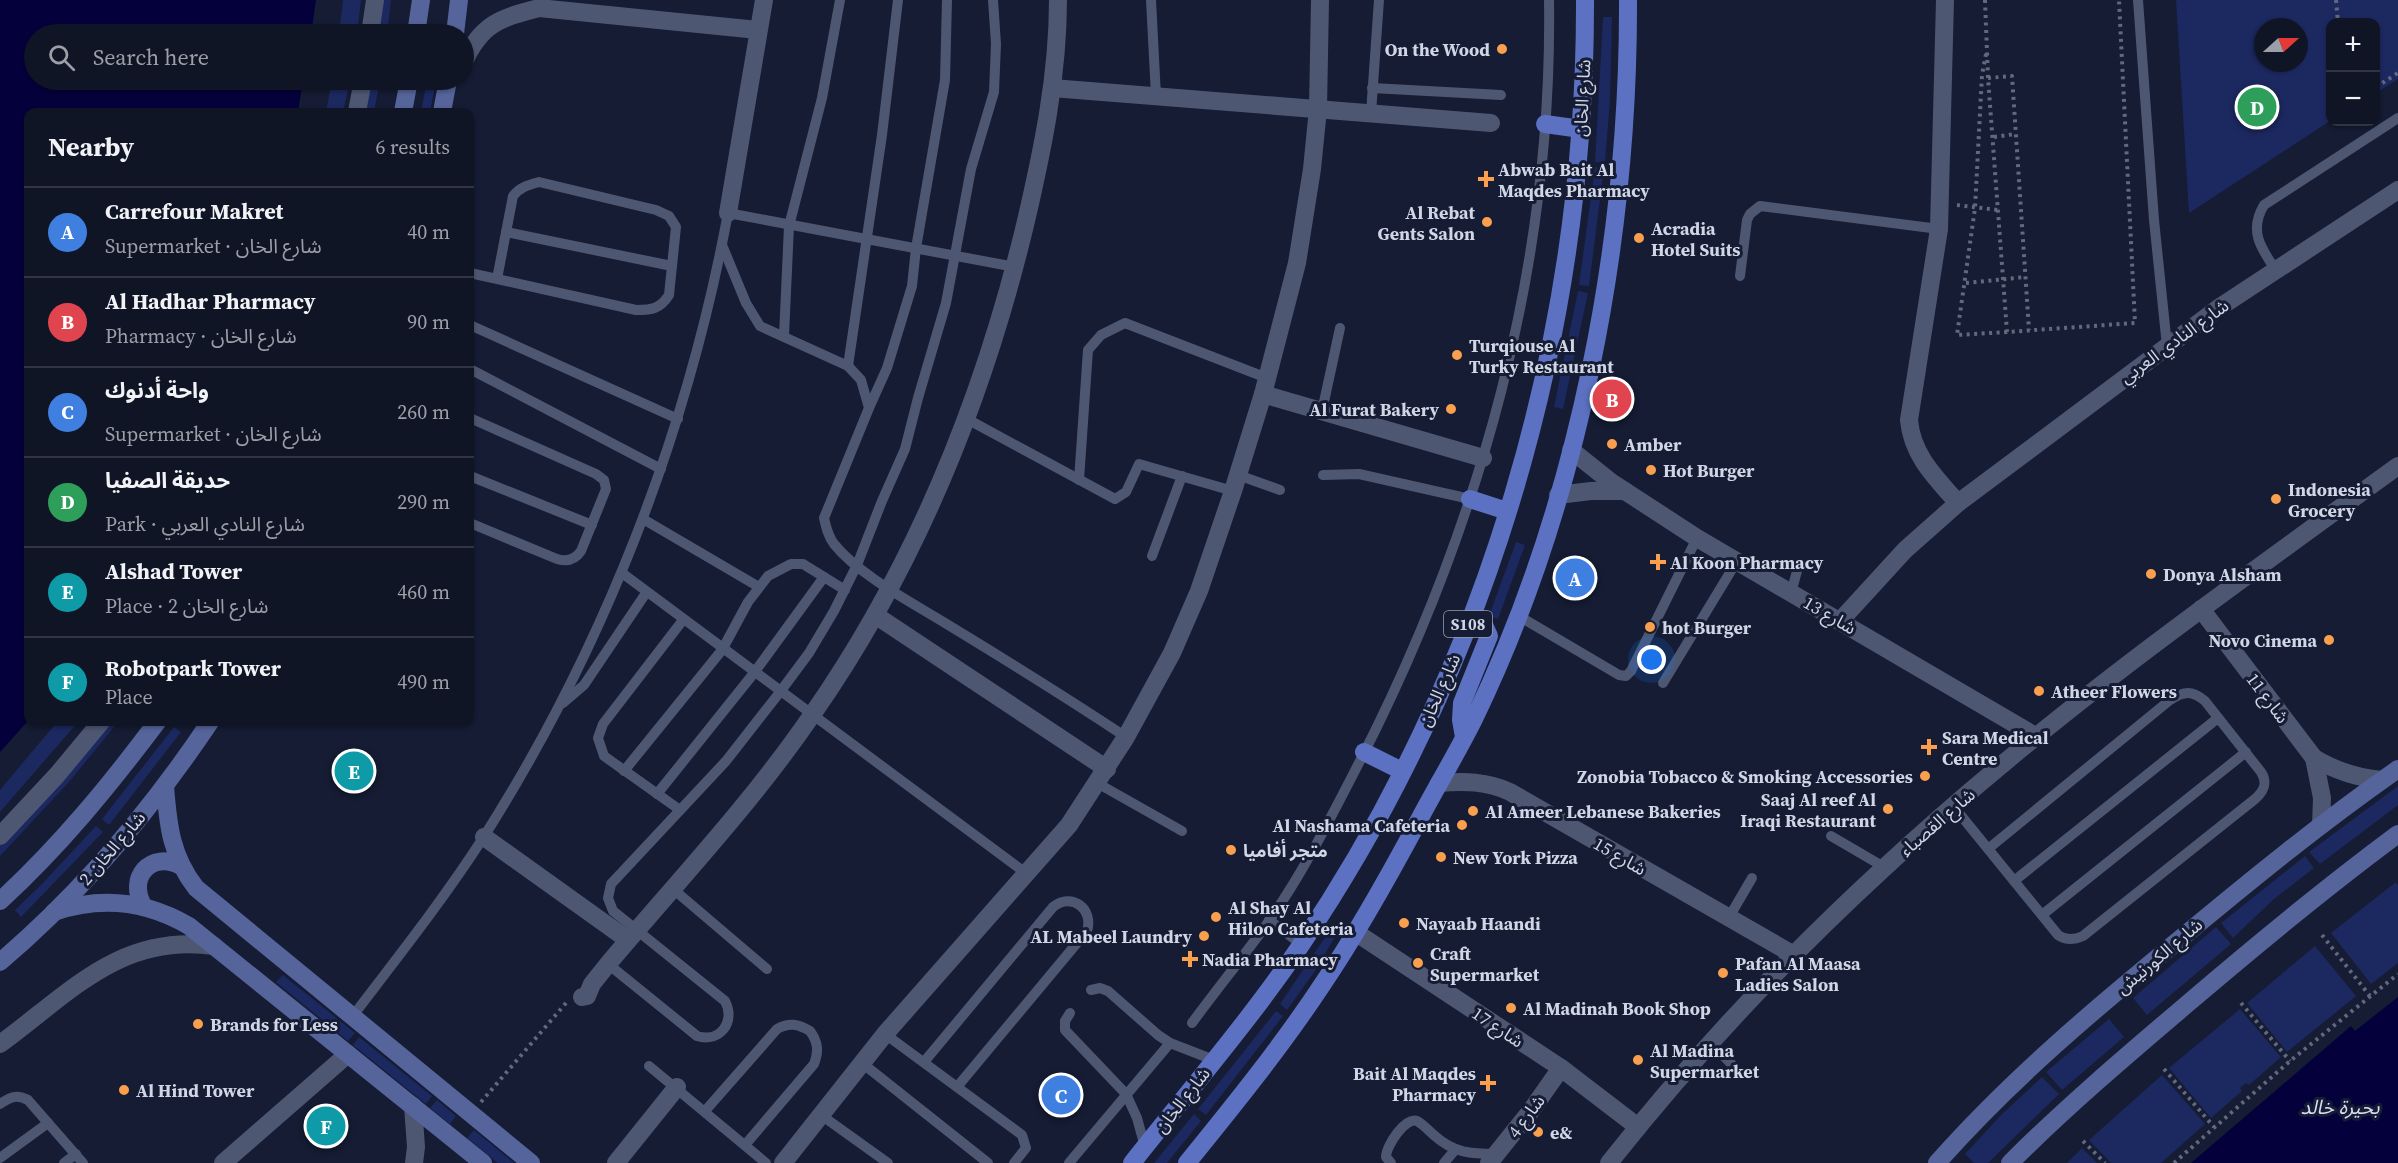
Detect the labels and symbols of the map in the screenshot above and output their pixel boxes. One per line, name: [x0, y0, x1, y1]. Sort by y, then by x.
north arrow: [2254, 18, 2308, 72]
place label: On the Wood: [1385, 37, 1490, 62]
marker: On the Wood: [1495, 42, 1509, 56]
street label: شارع الخان: [1567, 59, 1599, 137]
pin: D: [2238, 84, 2276, 130]
place label: Abwab Bait Al Maqdes Pharmacy: [1498, 157, 1650, 203]
marker: Abwab Bait Al Maqdes Pharmacy: [1479, 172, 1493, 186]
place label: Al Rebat Gents Salon: [1377, 200, 1476, 246]
marker: Al Rebat Gents Salon: [1480, 215, 1494, 229]
place label: Acradia Hotel Suits: [1651, 216, 1740, 262]
marker: Acradia Hotel Suits: [1632, 231, 1646, 245]
street label: شارع النادي العربي: [2114, 293, 2235, 391]
place label: Turqiouse Al Turky Restaurant: [1469, 333, 1614, 379]
marker: Turqiouse Al Turky Restaurant: [1450, 348, 1464, 362]
pin: B: [1592, 376, 1632, 422]
place label: Al Furat Bakery: [1309, 397, 1439, 422]
marker: Al Furat Bakery: [1444, 402, 1458, 416]
place label: Amber: [1624, 432, 1682, 457]
marker: Amber: [1605, 437, 1619, 451]
place label: Hot Burger: [1663, 458, 1755, 483]
marker: Hot Burger: [1644, 463, 1658, 477]
place label: Indonesia Grocery: [2288, 477, 2371, 523]
marker: Indonesia Grocery: [2269, 492, 2283, 506]
place label: Al Koon Pharmacy: [1670, 550, 1824, 575]
marker: Al Koon Pharmacy: [1651, 555, 1665, 569]
pin: A: [1556, 556, 1594, 600]
place label: Donya Alsham: [2163, 562, 2282, 587]
marker: Donya Alsham: [2144, 567, 2158, 581]
street label: شارع 13: [1798, 590, 1861, 642]
road number: S108: [1444, 611, 1492, 637]
place label: hot Burger: [1662, 615, 1752, 640]
marker: hot Burger: [1643, 620, 1657, 634]
place label: Novo Cinema: [2208, 628, 2317, 653]
marker: Novo Cinema: [2322, 633, 2336, 647]
your location: [1637, 645, 1666, 674]
street label: شارع الخان: [1412, 650, 1468, 731]
street label: شارع 11: [2239, 668, 2295, 730]
place label: Atheer Flowers: [2051, 679, 2177, 704]
marker: Atheer Flowers: [2032, 684, 2046, 698]
place label: Sara Medical Centre: [1942, 725, 2049, 771]
marker: Sara Medical Centre: [1920, 738, 1938, 756]
pin: E: [334, 748, 374, 794]
place label: Zonobia Tobacco & Smoking Accessories: [1577, 764, 1913, 789]
marker: Zonobia Tobacco & Smoking Accessories: [1918, 769, 1932, 783]
street label: شارع القصباء: [1894, 782, 1982, 863]
place label: Saaj Al reef Al Iraqi Restaurant: [1740, 787, 1877, 833]
place label: Al Ameer Lebanese Bakeries: [1485, 799, 1721, 824]
marker: Saaj Al reef Al Iraqi Restaurant: [1881, 802, 1895, 816]
marker: Al Ameer Lebanese Bakeries: [1466, 804, 1480, 818]
street label: شارع الخان 2: [73, 806, 153, 892]
place label: Al Nashama Cafeteria: [1272, 813, 1450, 838]
marker: Al Nashama Cafeteria: [1455, 818, 1469, 832]
street label: شارع 15: [1588, 831, 1651, 883]
place label: متجر أفاميا: [1243, 838, 1328, 863]
marker: متجر أفاميا: [1224, 843, 1238, 857]
place label: New York Pizza: [1453, 845, 1578, 870]
marker: New York Pizza: [1434, 850, 1448, 864]
place label: Al Shay Al Hiloo Cafeteria: [1228, 895, 1354, 941]
marker: Al Shay Al Hiloo Cafeteria: [1209, 910, 1223, 924]
place label: Nayaab Haandi: [1416, 911, 1541, 936]
street label: شارع الكورنيش: [2110, 912, 2209, 1001]
marker: Nayaab Haandi: [1397, 916, 1411, 930]
place label: AL Mabeel Laundry: [1030, 924, 1192, 949]
marker: AL Mabeel Laundry: [1197, 929, 1211, 943]
place label: Craft Supermarket: [1430, 941, 1540, 987]
place label: Nadia Pharmacy: [1202, 947, 1338, 972]
place label: Pafan Al Maasa Ladies Salon: [1735, 951, 1861, 997]
marker: Nadia Pharmacy: [1183, 952, 1197, 966]
marker: Craft Supermarket: [1411, 956, 1425, 970]
marker: Pafan Al Maasa Ladies Salon: [1716, 966, 1730, 980]
place label: Al Madinah Book Shop: [1523, 996, 1711, 1021]
street label: شارع 17: [1466, 1001, 1529, 1055]
marker: Al Madinah Book Shop: [1504, 1001, 1518, 1015]
place label: Brands for Less: [210, 1012, 338, 1037]
marker: Brands for Less: [191, 1017, 205, 1031]
place label: Al Madina Supermarket: [1650, 1038, 1760, 1084]
marker: Al Madina Supermarket: [1631, 1053, 1645, 1067]
place label: Bait Al Maqdes Pharmacy: [1353, 1061, 1476, 1107]
street label: شارع الخان: [1148, 1062, 1217, 1139]
pin: C: [1042, 1072, 1080, 1118]
marker: Bait Al Maqdes Pharmacy: [1481, 1076, 1495, 1090]
place label: Al Hind Tower: [136, 1078, 255, 1103]
marker: Al Hind Tower: [117, 1083, 131, 1097]
street label: شارع 4: [1501, 1089, 1552, 1144]
water label: بحيرة خالد: [2301, 1093, 2380, 1121]
pin: F: [306, 1104, 346, 1148]
place label: e&: [1550, 1120, 1572, 1145]
marker: e&: [1531, 1125, 1545, 1139]

